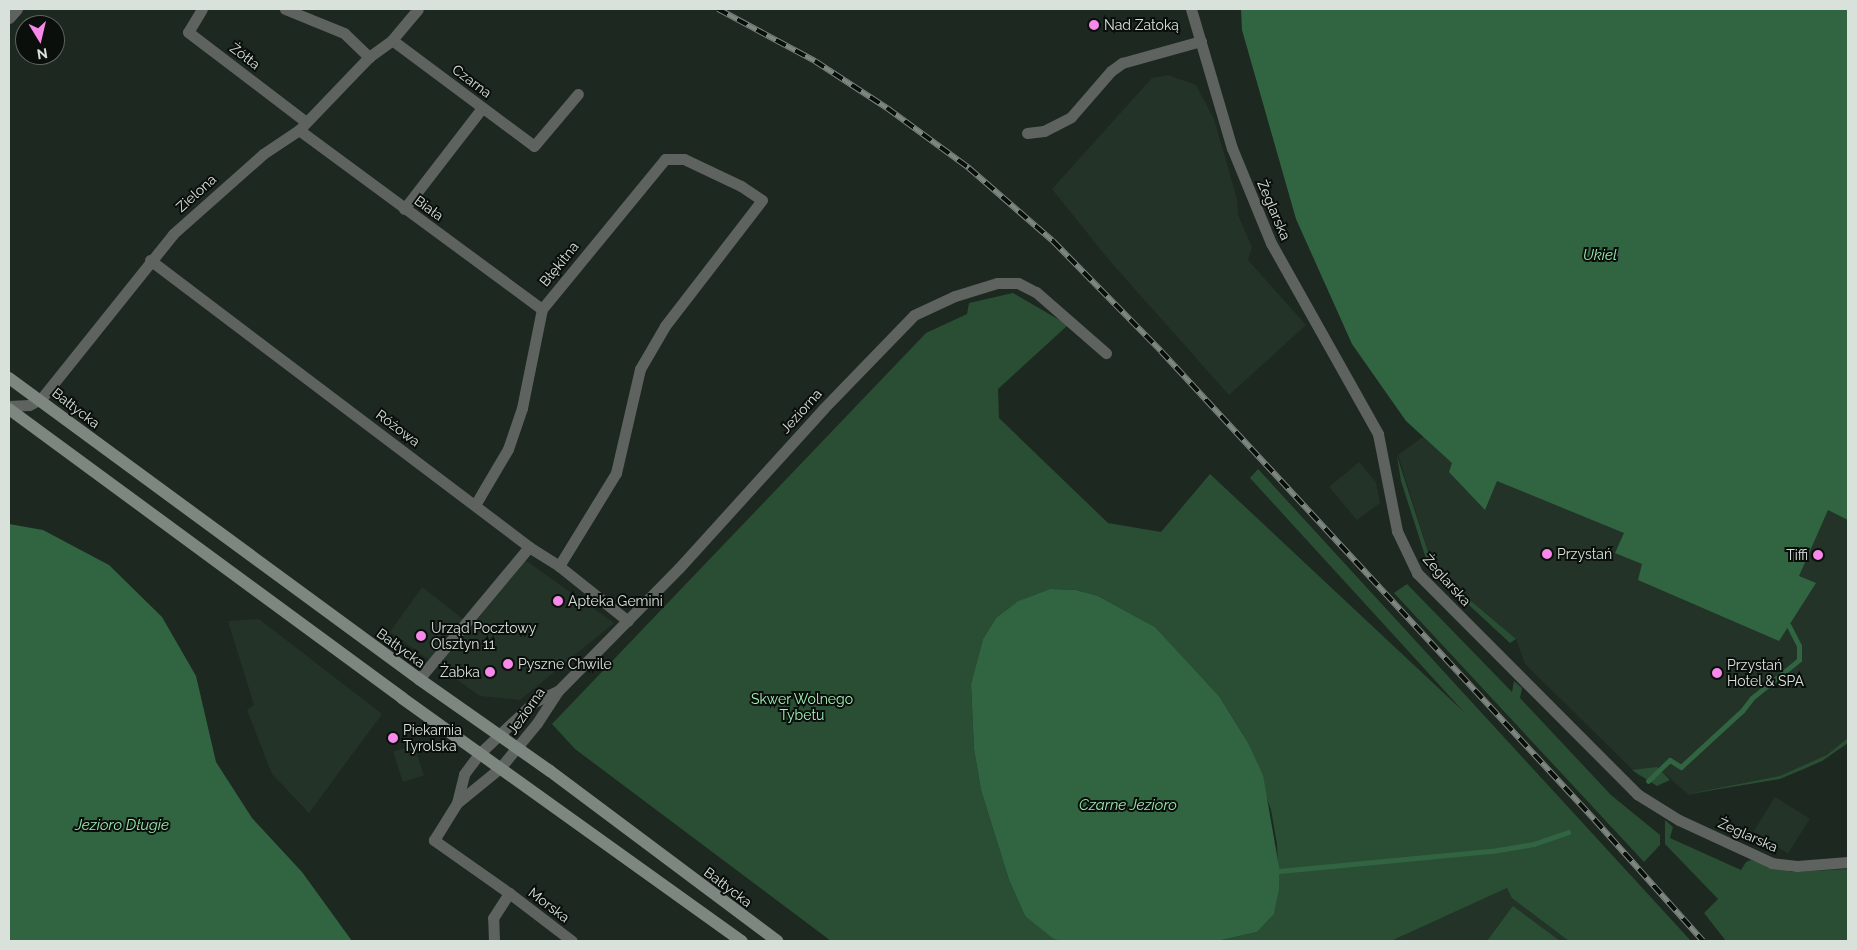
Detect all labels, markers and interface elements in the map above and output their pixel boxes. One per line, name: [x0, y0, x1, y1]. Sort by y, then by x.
north arrow: [15, 15, 65, 65]
place label: Nad Zatoką: [1104, 17, 1179, 33]
marker: Nad Zatoką: [1088, 19, 1100, 31]
street label: Żółta: [227, 39, 263, 73]
text: N: [36, 45, 49, 63]
street label: Czarna: [449, 61, 495, 101]
street label: Zielona: [173, 171, 219, 215]
street label: Żeglarska: [1254, 177, 1294, 243]
street label: Biała: [411, 192, 447, 224]
street label: Błękitna: [536, 238, 582, 290]
water label: Ukiel: [1583, 247, 1617, 265]
street label: Bałtycka: [49, 384, 103, 432]
street label: Jeziorna: [777, 385, 825, 437]
street label: Różowa: [373, 406, 423, 450]
place label: Przystań: [1557, 546, 1612, 562]
place label: Tiffi: [1786, 547, 1808, 563]
marker: Przystań: [1541, 548, 1553, 560]
marker: Tiffi: [1812, 549, 1824, 561]
street label: Żeglarska: [1419, 551, 1475, 609]
place label: Apteka Gemini: [568, 593, 663, 609]
marker: Apteka Gemini: [552, 595, 564, 607]
place label: Urząd Pocztowy Olsztyn 11: [431, 620, 536, 652]
street label: Bałtycka: [374, 625, 428, 671]
marker: Urząd Pocztowy Olsztyn 11: [415, 630, 427, 642]
place label: Pyszne Chwile: [518, 656, 612, 672]
place label: Przystań Hotel & SPA: [1727, 657, 1804, 690]
marker: Pyszne Chwile: [502, 658, 514, 670]
place label: Żabka: [440, 664, 480, 680]
marker: Żabka: [484, 666, 496, 678]
marker: Przystań Hotel & SPA: [1711, 667, 1723, 679]
street label: Jeziorna: [504, 684, 548, 738]
park label: Skwer Wolnego Tybetu: [751, 691, 853, 724]
place label: Piekarnia Tyrolska: [403, 722, 462, 754]
marker: Piekarnia Tyrolska: [387, 732, 399, 744]
water label: Czarne Jezioro: [1079, 797, 1177, 815]
street label: Żeglarska: [1716, 814, 1780, 856]
water label: Jezioro Długie: [75, 817, 169, 835]
street label: Bałtycka: [701, 864, 755, 910]
street label: Morska: [525, 884, 573, 926]

